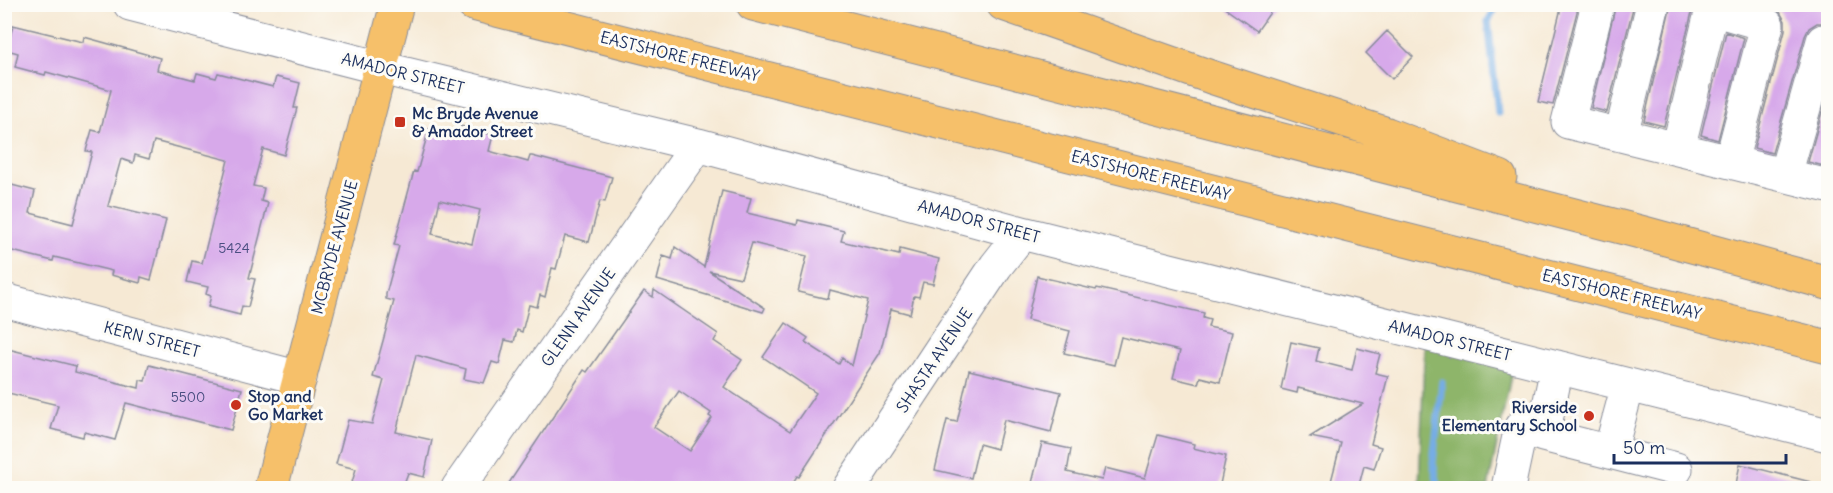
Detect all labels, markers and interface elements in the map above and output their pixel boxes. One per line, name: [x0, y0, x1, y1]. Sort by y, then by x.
street label: EASTSHORE FREEWAY: [598, 26, 762, 86]
street label: AMADOR STREET: [340, 48, 466, 98]
place label: Mc Bryde Avenue & Amador Street: [412, 103, 539, 141]
marker: Mc Bryde Avenue & Amador Street: [393, 115, 407, 129]
street label: EASTSHORE FREEWAY: [1069, 145, 1233, 205]
street label: MCBRYDE AVENUE: [306, 178, 362, 316]
street label: AMADOR STREET: [916, 195, 1042, 247]
house number: 5424: [218, 239, 250, 257]
street label: GLENN AVENUE: [536, 264, 620, 370]
street label: EASTSHORE FREEWAY: [1540, 264, 1704, 324]
street label: SHASTA AVENUE: [892, 304, 976, 416]
street label: AMADOR STREET: [1387, 315, 1513, 365]
street label: KERN STREET: [102, 317, 202, 361]
place label: Stop and Go Market: [248, 386, 324, 424]
house number: 5500: [171, 388, 205, 406]
place label: Riverside Elementary School: [1442, 397, 1577, 436]
marker: Stop and Go Market: [229, 398, 243, 412]
marker: Riverside Elementary School: [1582, 409, 1596, 423]
scale bar: [1614, 427, 1786, 465]
text: 50 m: [1623, 436, 1665, 459]

